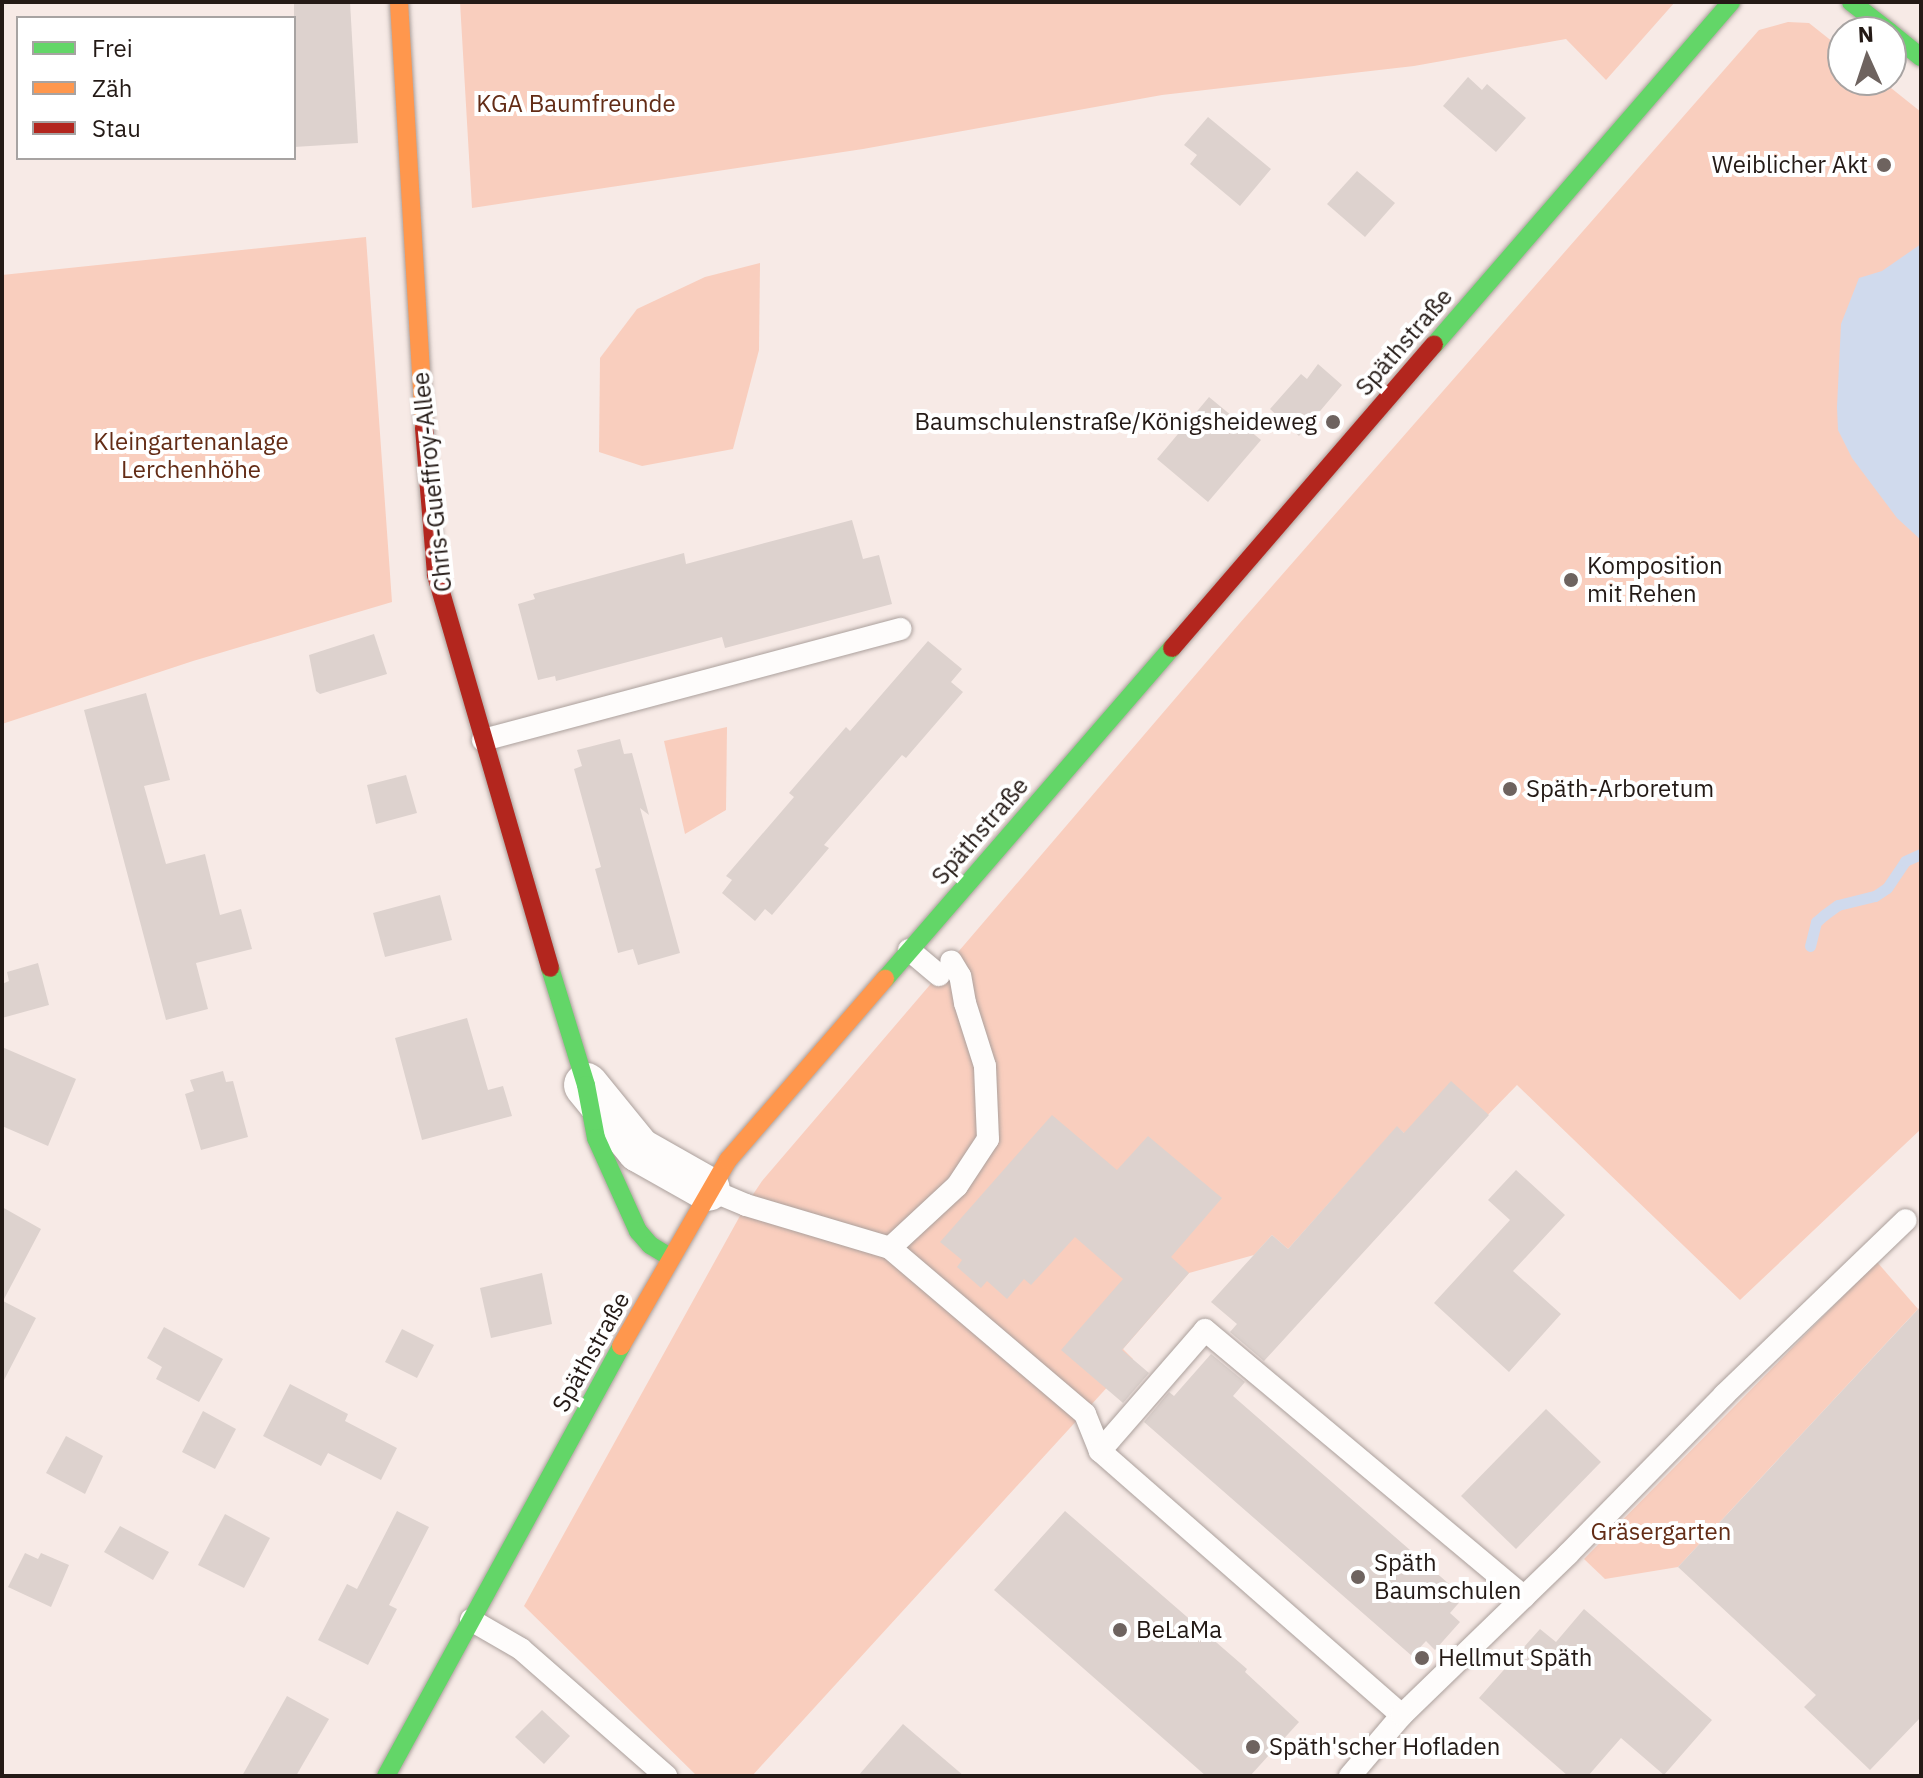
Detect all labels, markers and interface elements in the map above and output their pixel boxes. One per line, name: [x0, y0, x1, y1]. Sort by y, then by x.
legend: [16, 16, 296, 160]
north arrow: [1827, 16, 1907, 96]
text: N: [1857, 19, 1875, 48]
text: Frei: [92, 32, 133, 64]
text: Zäh: [92, 72, 132, 104]
park label: KGA Baumfreunde: [476, 90, 676, 118]
text: Stau: [92, 112, 141, 144]
place label: Weiblicher Akt: [1712, 151, 1868, 179]
marker: Weiblicher Akt: [1875, 156, 1893, 174]
street label: Späthstraße: [1350, 282, 1458, 402]
street label: Chris-Gueffroy-Allee: [406, 370, 458, 594]
place label: Baumschulenstraße/Königsheideweg: [914, 408, 1317, 436]
marker: Baumschulenstraße/Königsheideweg: [1324, 413, 1342, 431]
park label: Kleingartenanlage Lerchenhöhe: [93, 428, 289, 484]
place label: Komposition mit Rehen: [1587, 552, 1723, 608]
marker: Komposition mit Rehen: [1562, 571, 1580, 589]
street label: Späthstraße: [926, 771, 1034, 891]
place label: Späth-Arboretum: [1526, 775, 1714, 803]
marker: Späth-Arboretum: [1501, 780, 1519, 798]
street label: Späthstraße: [546, 1287, 636, 1417]
park label: Gräsergarten: [1591, 1518, 1731, 1546]
place label: Späth Baumschulen: [1374, 1549, 1521, 1605]
marker: Späth Baumschulen: [1349, 1568, 1367, 1586]
place label: BeLaMa: [1136, 1616, 1222, 1644]
marker: BeLaMa: [1111, 1621, 1129, 1639]
place label: Hellmut Späth: [1438, 1644, 1592, 1672]
marker: Hellmut Späth: [1413, 1649, 1431, 1667]
place label: Späth'scher Hofladen: [1269, 1733, 1500, 1761]
marker: Späth'scher Hofladen: [1244, 1738, 1262, 1756]

